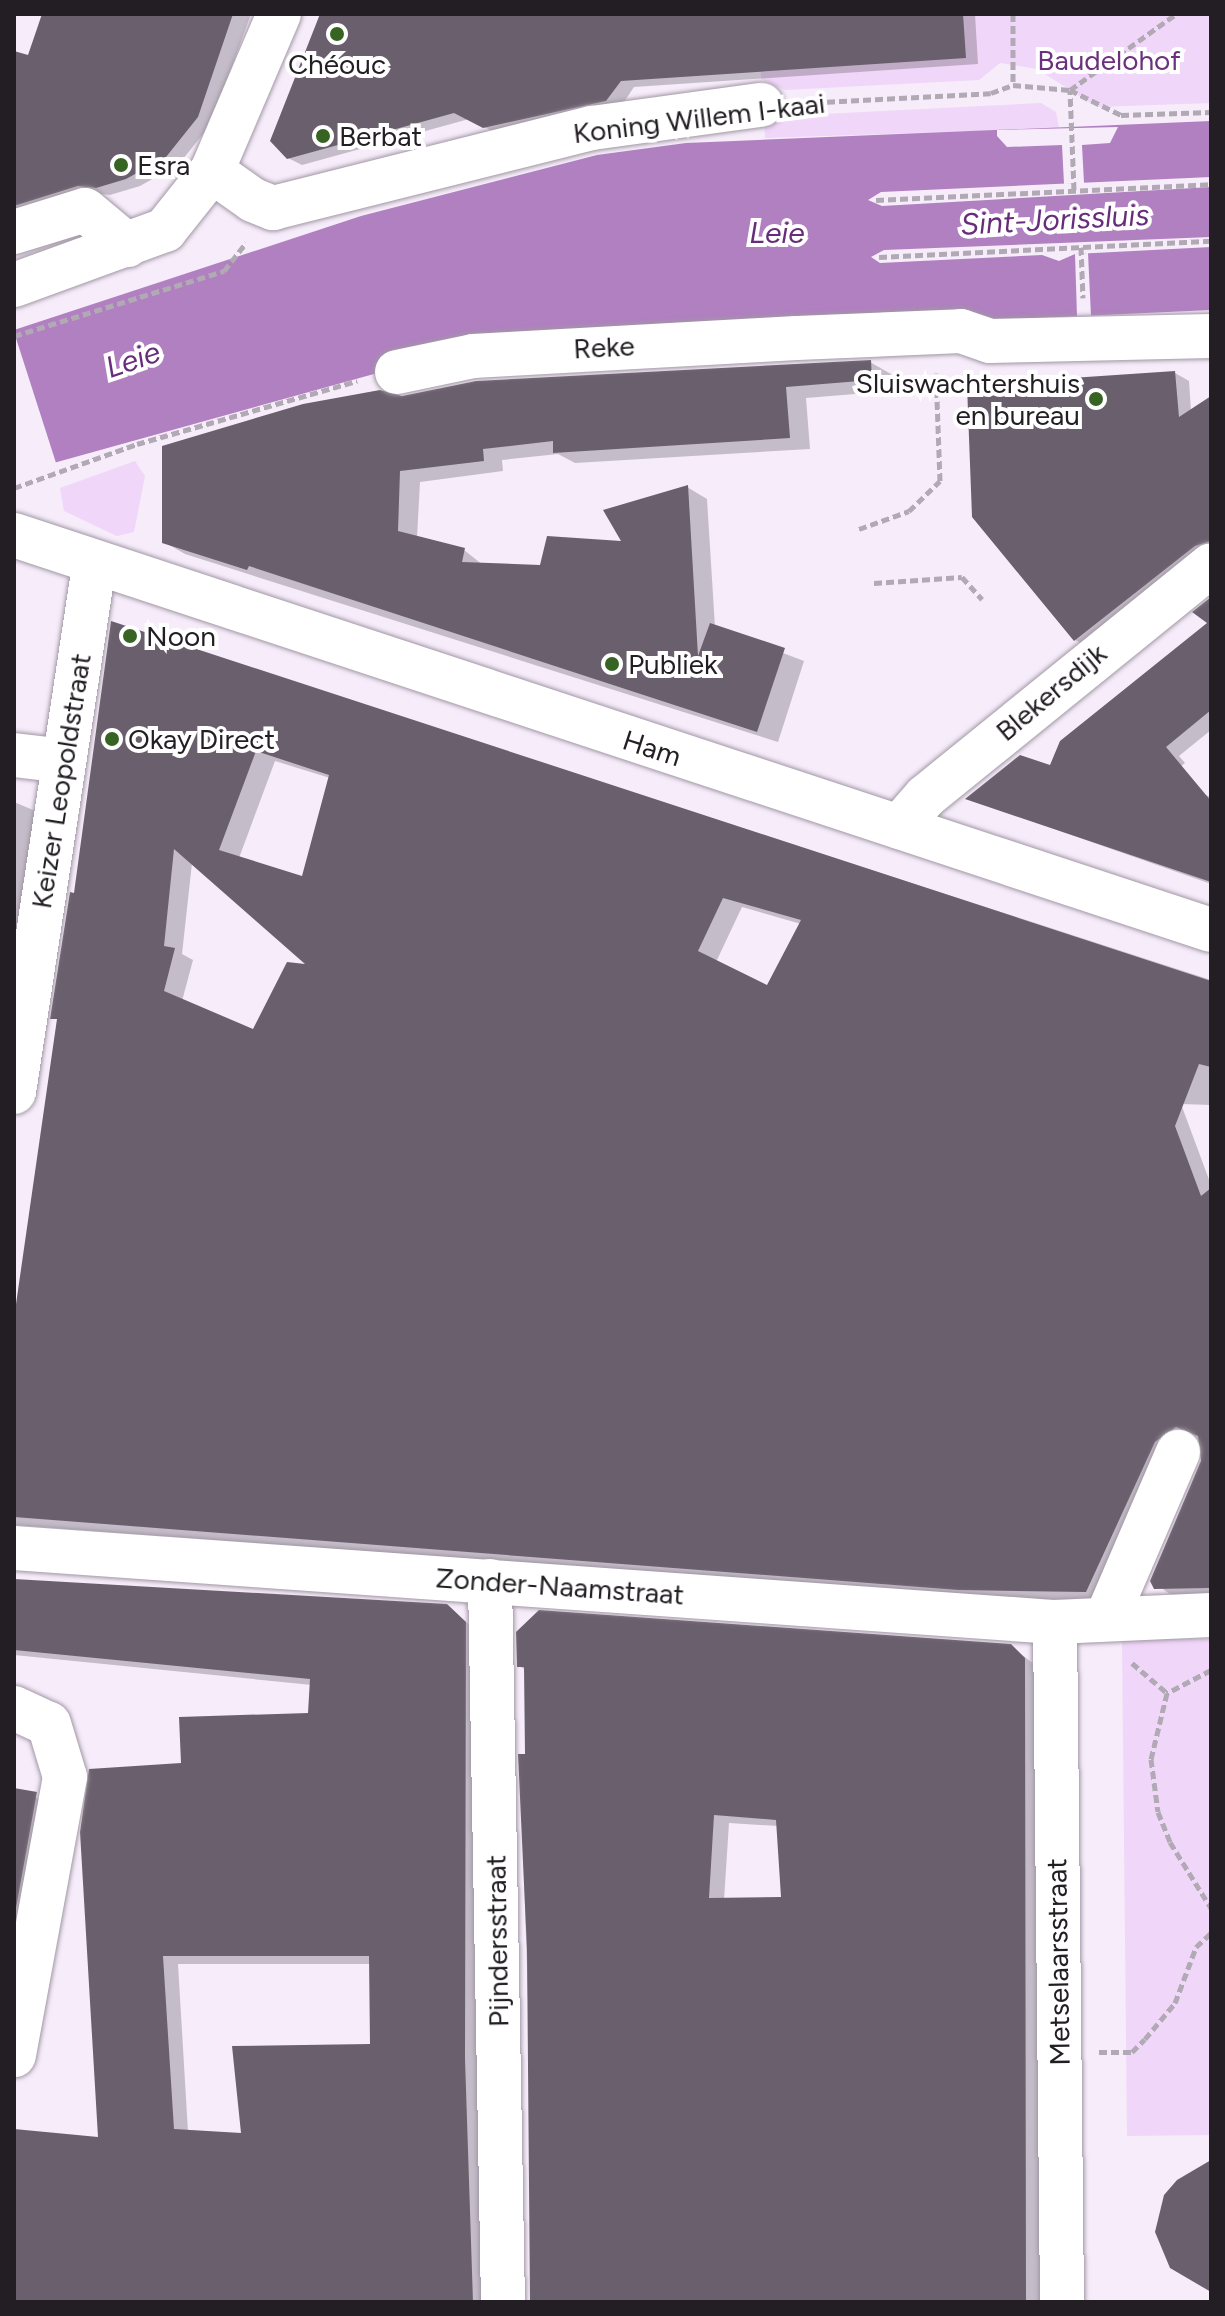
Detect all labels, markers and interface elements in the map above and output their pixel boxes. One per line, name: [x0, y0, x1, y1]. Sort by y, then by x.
marker: Chéouc: [328, 25, 346, 43]
park label: Baudelohof: [1037, 43, 1181, 77]
place label: Chéouc: [288, 47, 386, 81]
street label: Koning Willem I-kaai: [571, 86, 827, 150]
place label: Berbat: [339, 119, 422, 153]
marker: Berbat: [314, 127, 332, 145]
place label: Esra: [137, 148, 190, 182]
marker: Esra: [112, 156, 130, 174]
water label: Sint-Jorissluis: [960, 197, 1150, 243]
water label: Leie: [749, 215, 805, 251]
street label: Reke: [572, 329, 636, 365]
water label: Leie: [101, 334, 165, 386]
place label: Sluiswachtershuis en bureau: [856, 366, 1080, 432]
marker: Sluiswachtershuis en bureau: [1087, 390, 1105, 408]
place label: Noon: [146, 619, 216, 653]
marker: Noon: [121, 627, 139, 645]
street label: Blekersdijk: [989, 636, 1113, 748]
place label: Publiek: [628, 647, 718, 681]
street label: Keizer Leopoldstraat: [24, 651, 98, 911]
marker: Publiek: [603, 655, 621, 673]
place label: Okay Direct: [128, 722, 275, 756]
street label: Ham: [619, 723, 685, 773]
marker: Okay Direct: [103, 730, 121, 748]
street label: Zonder-Naamstraat: [435, 1561, 685, 1611]
street label: Pijndersstraat: [479, 1855, 515, 2027]
street label: Metselaarsstraat: [1039, 1858, 1077, 2066]

